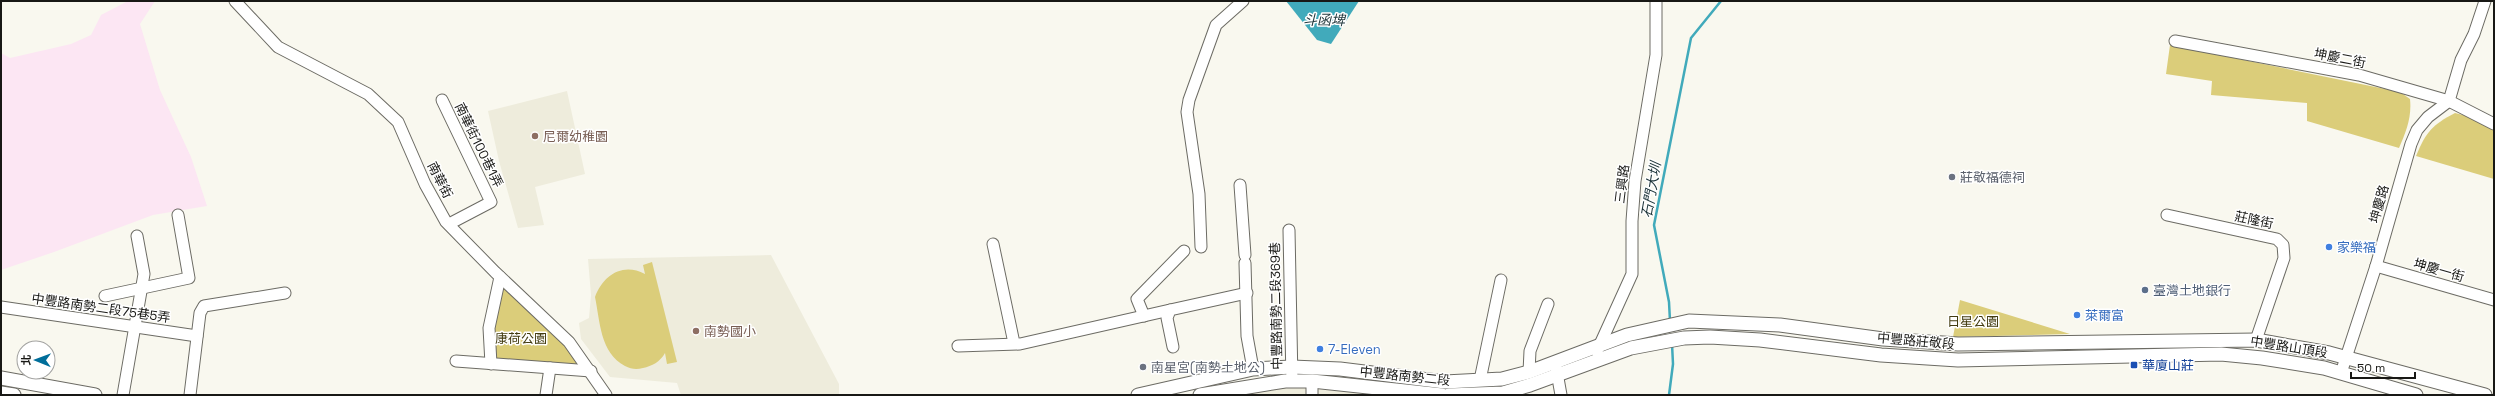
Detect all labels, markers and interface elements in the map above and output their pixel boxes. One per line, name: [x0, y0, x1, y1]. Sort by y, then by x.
water label: 斗函埤: [1303, 11, 1347, 29]
street label: 坤慶二街: [2313, 45, 2367, 71]
street label: 南華街100巷1弄: [451, 100, 507, 190]
place label: 尼爾幼稚園: [543, 128, 608, 145]
marker: 尼爾幼稚園: [530, 131, 540, 141]
street label: 南華街: [424, 159, 456, 201]
water label: 石門大圳: [1637, 159, 1665, 219]
street label: 三興路: [1611, 164, 1633, 204]
place label: 莊敬福德祠: [1960, 169, 2025, 186]
marker: 莊敬福德祠: [1947, 172, 1957, 182]
street label: 坤慶路: [2365, 183, 2393, 225]
street label: 莊隆街: [2233, 208, 2275, 232]
place label: 家樂福: [2337, 239, 2376, 256]
street label: 中豐路南勢二段369巷: [1266, 242, 1286, 370]
marker: 家樂福: [2324, 242, 2334, 252]
street label: 坤慶一街: [2412, 255, 2466, 285]
place label: 臺灣土地銀行: [2153, 282, 2231, 299]
marker: 臺灣土地銀行: [2140, 285, 2150, 295]
street label: 中豐路南勢二段75巷5弄: [31, 290, 171, 326]
place label: 萊爾富: [2085, 307, 2124, 324]
marker: 萊爾富: [2072, 310, 2082, 320]
park label: 日星公園: [1947, 313, 1999, 330]
place label: 南勢國小: [704, 323, 756, 340]
marker: 南勢國小: [691, 326, 701, 336]
street label: 中豐路莊敬段: [1876, 329, 1956, 353]
park label: 康荷公園: [495, 330, 547, 347]
street label: 中豐路山頂段: [2249, 333, 2329, 361]
north arrow: [16, 340, 56, 380]
place label: 7-Eleven: [1328, 341, 1381, 358]
marker: 7-Eleven: [1315, 344, 1325, 354]
text: 北: [19, 354, 33, 365]
scale bar: [2351, 354, 2415, 380]
place label: 華廈山莊: [2142, 357, 2194, 374]
place label: 南星宮(南勢土地公): [1151, 359, 1265, 376]
marker: 華廈山莊: [2129, 360, 2139, 370]
text: 50 m: [2357, 360, 2385, 376]
marker: 南星宮(南勢土地公): [1138, 362, 1148, 372]
street label: 中豐路南勢二段: [1359, 363, 1451, 389]

